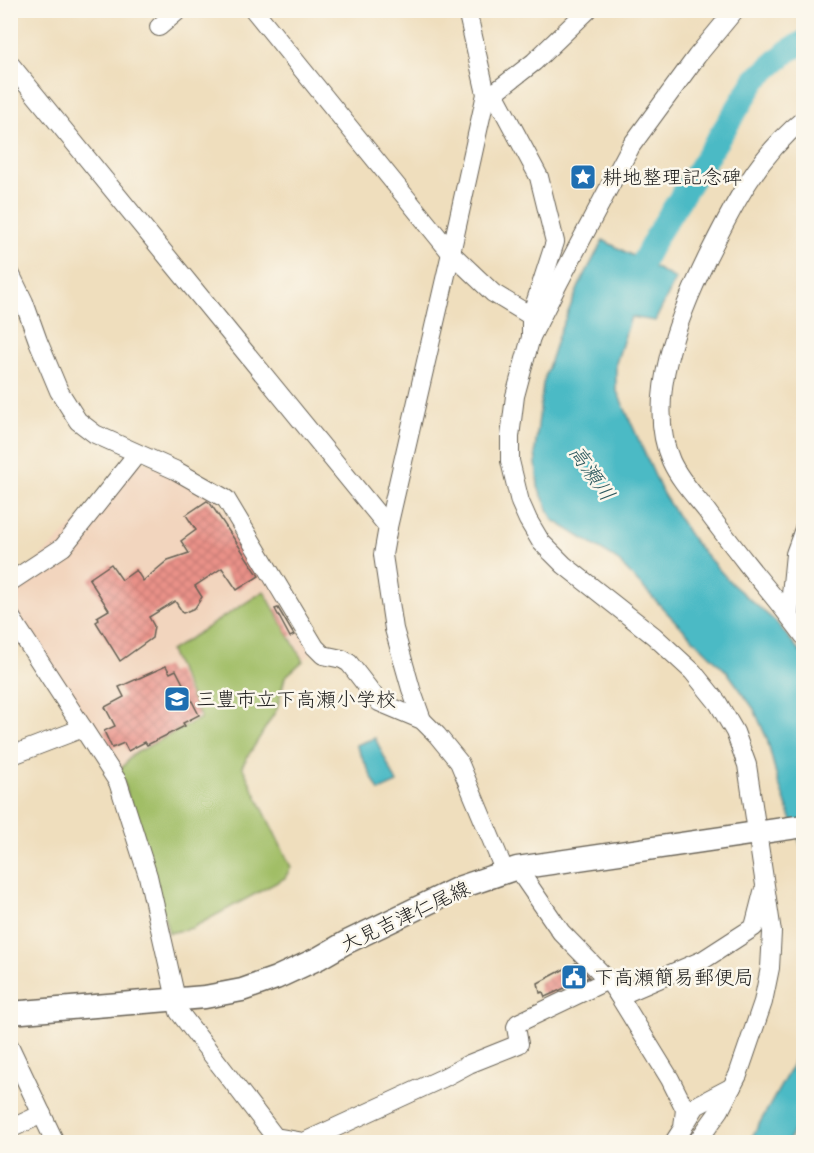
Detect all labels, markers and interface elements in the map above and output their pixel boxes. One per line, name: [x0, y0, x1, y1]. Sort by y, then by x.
place icon: 耕地整理記念碑: [568, 162, 598, 192]
place label: 耕地整理記念碑: [602, 165, 742, 189]
water label: 高瀬川: [564, 440, 621, 506]
school or university icon: 三豊市立下高瀬小学校: [162, 684, 192, 714]
place label: 三豊市立下高瀬小学校: [196, 687, 396, 711]
street label: 大見吉津仁尾線: [336, 876, 474, 956]
public building icon: 下高瀬簡易郵便局: [559, 962, 589, 992]
place label: 下高瀬簡易郵便局: [594, 965, 754, 989]

